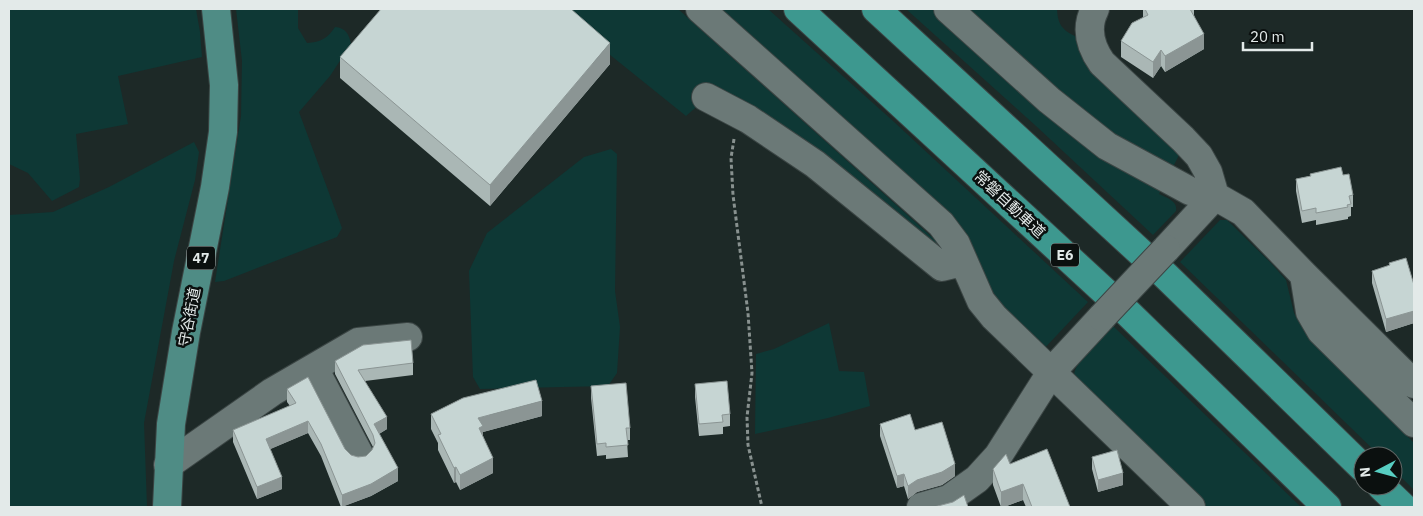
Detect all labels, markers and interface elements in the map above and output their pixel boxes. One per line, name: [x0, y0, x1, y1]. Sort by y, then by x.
scale bar: [1243, 20, 1312, 52]
text: 20 m: [1250, 27, 1285, 46]
street label: 常磐自動車道: [971, 166, 1049, 242]
road number: E6: [1051, 244, 1079, 266]
road number: 47: [187, 247, 215, 270]
street label: 守谷街道: [174, 286, 204, 348]
north arrow: [1353, 446, 1403, 496]
text: N: [1356, 466, 1375, 478]

